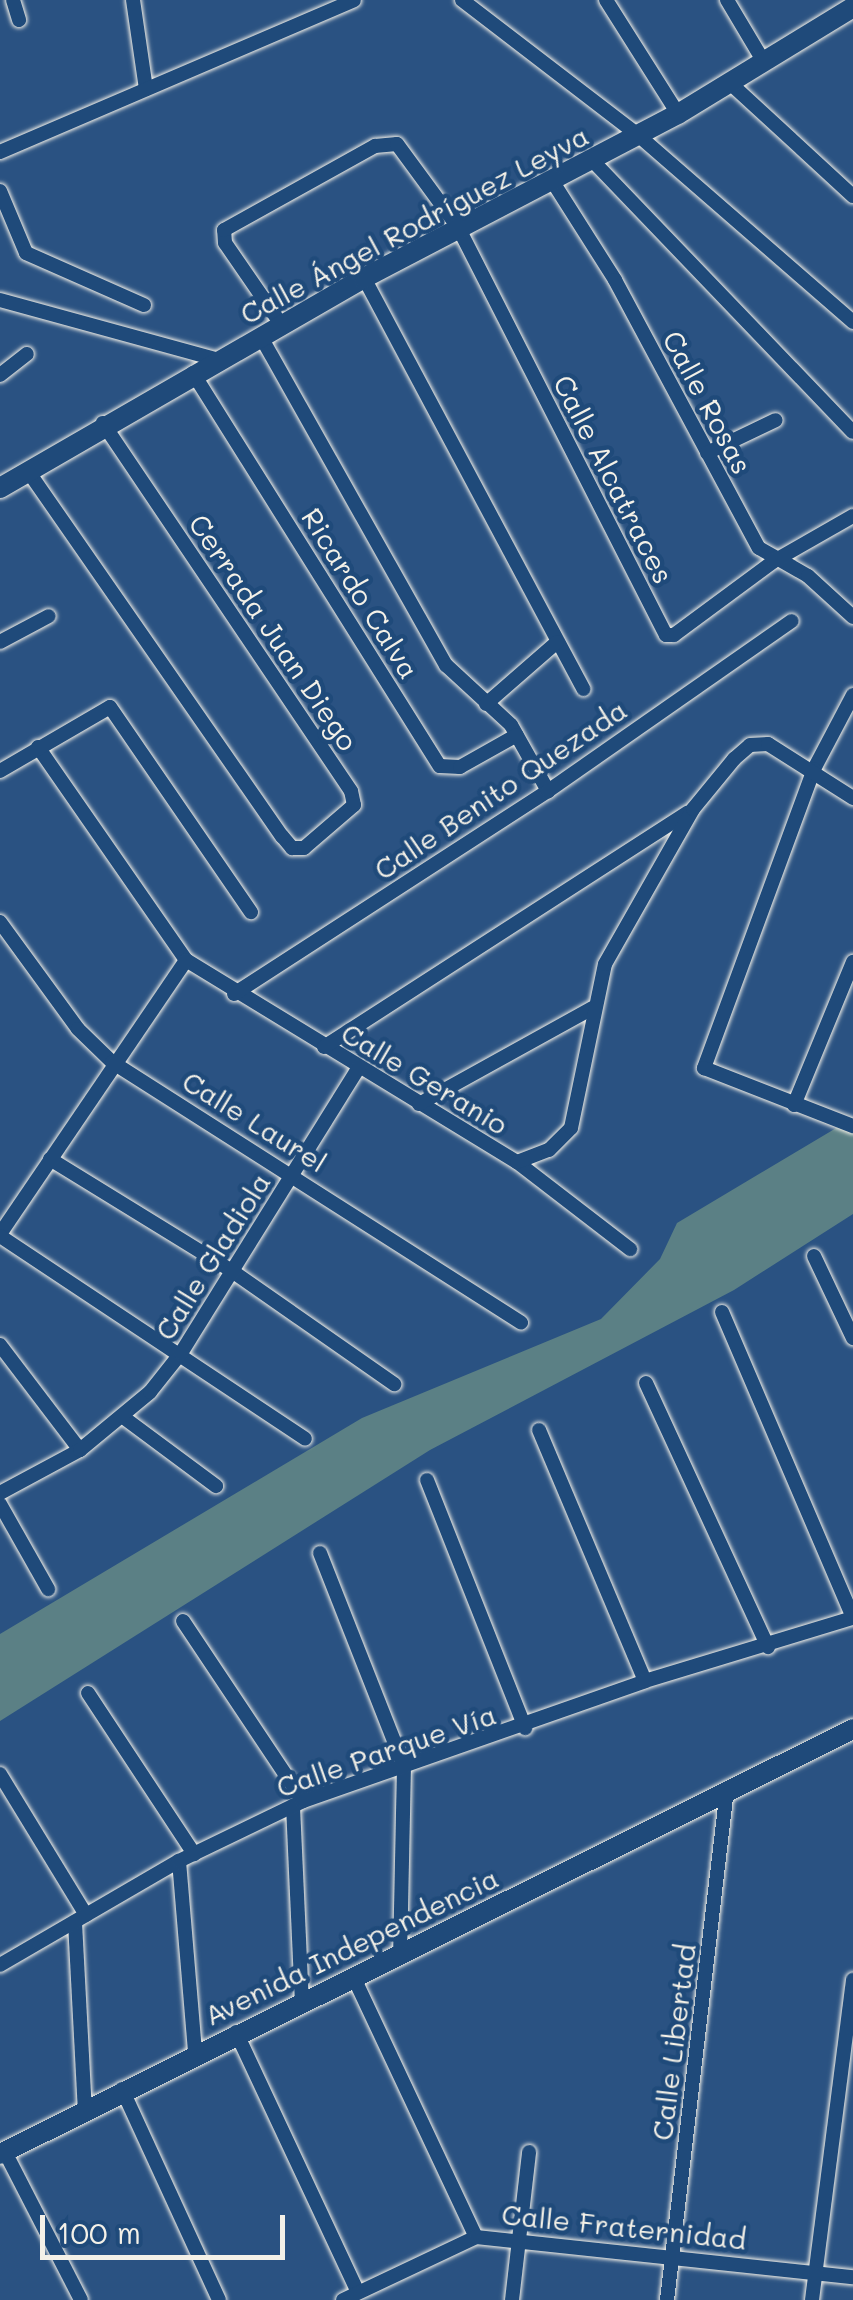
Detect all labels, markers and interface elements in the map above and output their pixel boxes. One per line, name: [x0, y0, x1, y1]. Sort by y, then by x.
street label: Calle Ángel Rodríguez Leyva: [234, 118, 594, 330]
street label: Calle Rosas: [656, 325, 760, 479]
street label: Calle Alcatraces: [547, 369, 681, 589]
street label: Ricardo Calva: [295, 502, 427, 684]
street label: Cerrada Juan Diego: [182, 508, 366, 756]
street label: Calle Benito Quezada: [367, 692, 633, 886]
street label: Calle Geranio: [336, 1015, 514, 1141]
street label: Calle Laurel: [177, 1063, 333, 1179]
street label: Calle Gladiola: [147, 1166, 277, 1346]
street label: Calle Parque Vía: [272, 1697, 500, 1803]
street label: Avenida Independencia: [198, 1860, 504, 2032]
street label: Calle Libertad: [644, 1942, 702, 2142]
scale bar: [45, 2195, 290, 2257]
street label: Calle Fraternidad: [500, 2196, 748, 2256]
text: 100 m: [57, 2212, 141, 2252]

